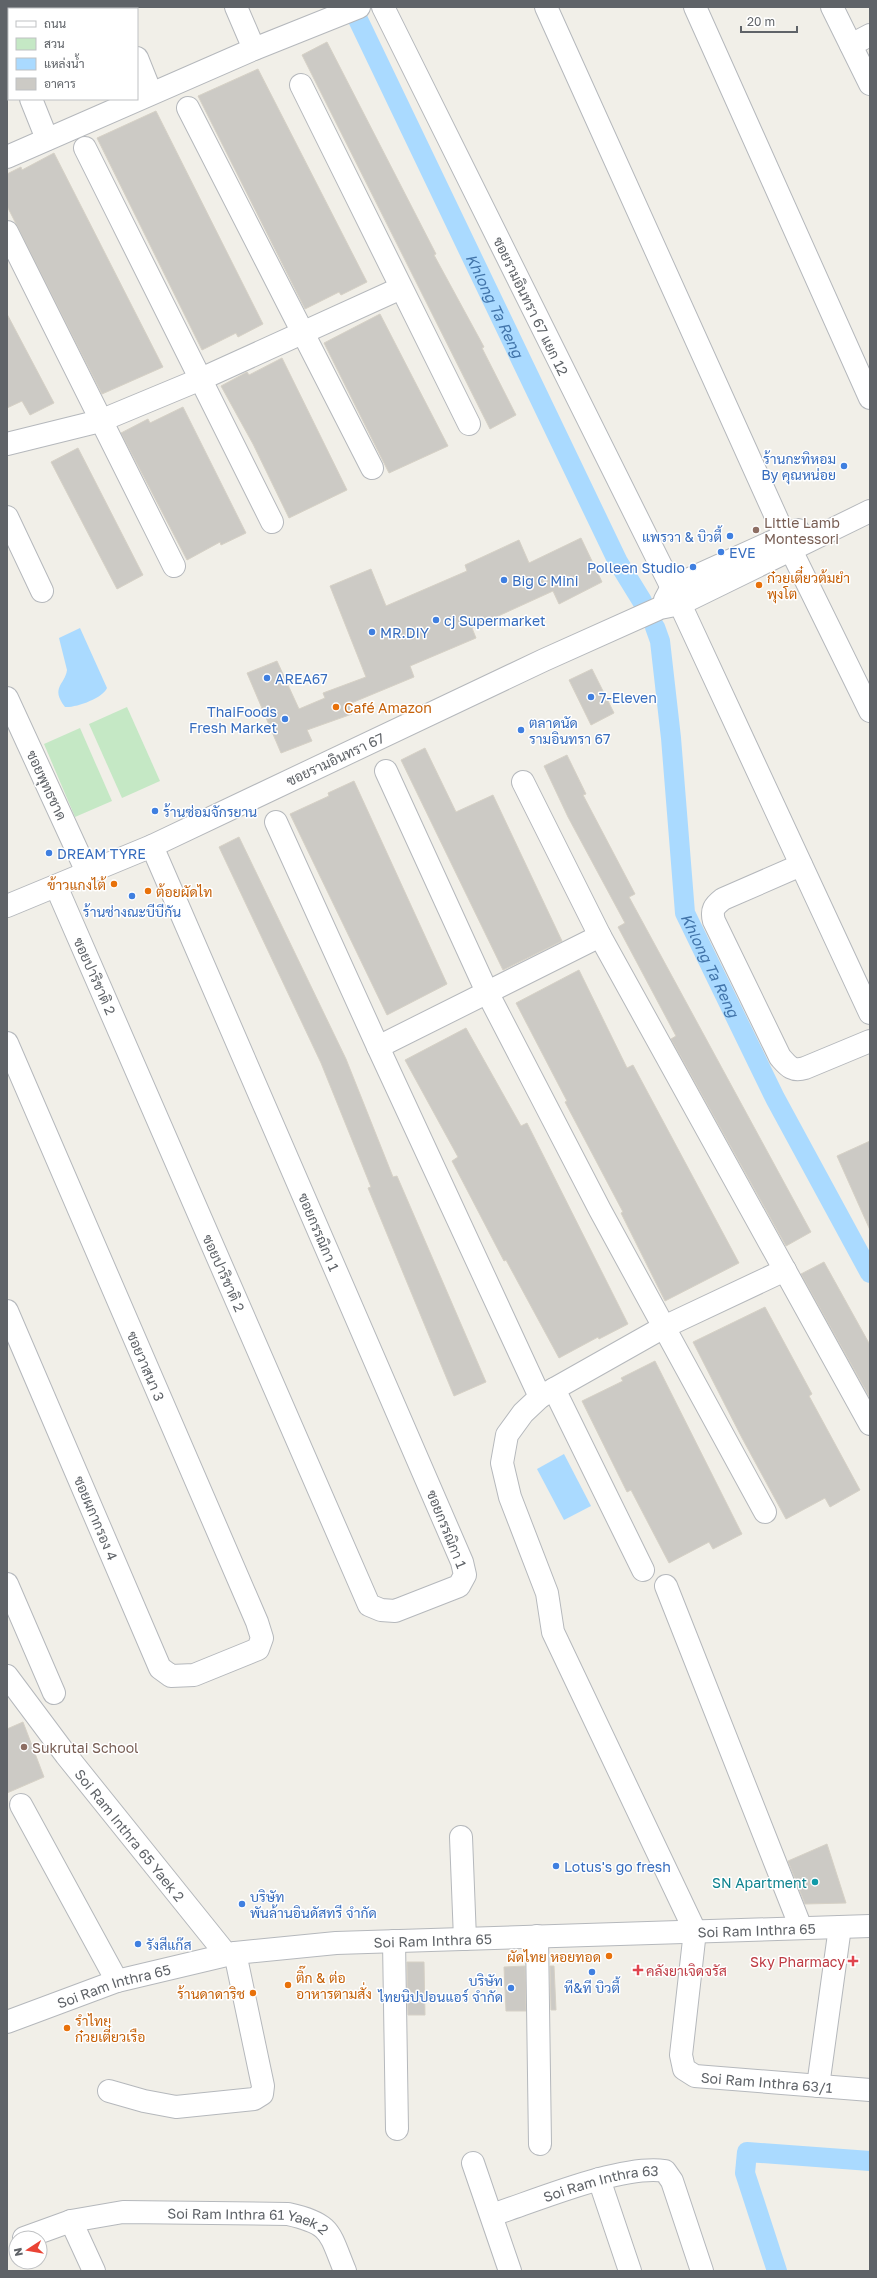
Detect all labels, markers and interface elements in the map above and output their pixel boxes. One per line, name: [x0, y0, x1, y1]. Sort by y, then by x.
legend: [8, 8, 138, 100]
scale bar: [741, 8, 797, 34]
text: 20 m: [747, 14, 775, 29]
text: ถนน: [44, 16, 67, 31]
text: สวน: [44, 36, 65, 51]
text: แหล่งน้ำ: [44, 53, 84, 71]
text: อาคาร: [44, 76, 76, 91]
street label: ซอยรามอินทรา 67 แยก 12: [490, 234, 572, 378]
water label: Khlong Ta Reng: [463, 251, 528, 362]
place label: ร้านกะทิหอม By คุณหน่อย: [761, 450, 836, 485]
marker: ร้านกะทิหอม By คุณหน่อย: [839, 461, 849, 471]
place label: Little Lamb Montessori: [764, 514, 840, 547]
place label: แพรวา & บิวตี้: [642, 525, 723, 545]
marker: Little Lamb Montessori: [751, 525, 761, 535]
marker: แพรวา & บิวตี้: [725, 531, 735, 541]
place label: EVE: [729, 544, 756, 561]
marker: EVE: [716, 547, 726, 557]
place label: Polleen Studio: [587, 559, 685, 576]
marker: Polleen Studio: [688, 562, 698, 572]
place label: ก๋วยเตี๋ยวต้มยำ พุงโต: [767, 566, 850, 604]
place label: Big C Mini: [512, 572, 578, 589]
marker: Big C Mini: [499, 575, 509, 585]
marker: ก๋วยเตี๋ยวต้มยำ พุงโต: [754, 580, 764, 590]
place label: cj Supermarket: [444, 612, 546, 629]
marker: cj Supermarket: [431, 615, 441, 625]
place label: MR.DIY: [380, 624, 429, 641]
marker: MR.DIY: [367, 627, 377, 637]
place label: AREA67: [275, 670, 328, 687]
marker: AREA67: [262, 673, 272, 683]
place label: 7-Eleven: [599, 689, 657, 706]
marker: 7-Eleven: [586, 692, 596, 702]
place label: Café Amazon: [344, 699, 432, 716]
marker: Café Amazon: [331, 702, 341, 712]
place label: ThaiFoods Fresh Market: [189, 703, 277, 736]
marker: ThaiFoods Fresh Market: [280, 714, 290, 724]
place label: ตลาดนัด รามอินทรา 67: [529, 714, 610, 747]
marker: ตลาดนัด รามอินทรา 67: [516, 725, 526, 735]
street label: ซอยรามอินทรา 67: [283, 729, 387, 789]
street label: ซอยพุทธชาด: [22, 747, 71, 824]
place label: ร้านซ่อมจักรยาน: [163, 803, 257, 820]
marker: ร้านซ่อมจักรยาน: [150, 806, 160, 816]
place label: DREAM TYRE: [57, 845, 146, 862]
marker: DREAM TYRE: [44, 848, 54, 858]
place label: ข้าวแกงไต้: [47, 876, 107, 893]
marker: ข้าวแกงไต้: [109, 879, 119, 889]
place label: ต้อยผัดไท: [156, 883, 212, 900]
marker: ต้อยผัดไท: [143, 886, 153, 896]
marker: ร้านช่างณะบีบีกัน: [127, 891, 137, 901]
place label: ร้านช่างณะบีบีกัน: [83, 903, 181, 920]
water label: Khlong Ta Reng: [678, 910, 744, 1022]
street label: ซอยปาริชาติ 2: [70, 935, 120, 1017]
street label: ซอยกรรณิกา 1: [295, 1190, 343, 1274]
street label: ซอยปาริชาติ 2: [199, 1232, 249, 1314]
street label: ซอยวาสนา 3: [124, 1328, 168, 1404]
street label: ซอยผกากรอง 4: [71, 1473, 121, 1563]
street label: ซอยกรรณิกา 1: [424, 1487, 471, 1571]
place label: Sukrutai School: [32, 1739, 139, 1756]
marker: Sukrutai School: [19, 1742, 29, 1752]
street label: Soi Ram Inthra 65 Yaek 2: [72, 1765, 189, 1905]
place label: Lotus's go fresh: [564, 1858, 671, 1875]
marker: Lotus's go fresh: [551, 1861, 561, 1871]
place label: SN Apartment: [712, 1874, 807, 1891]
marker: SN Apartment: [810, 1877, 820, 1887]
place label: บริษัท พันล้านอินดัสทรี จำกัด: [250, 1888, 377, 1921]
marker: บริษัท พันล้านอินดัสทรี จำกัด: [237, 1899, 247, 1909]
street label: Soi Ram Inthra 65: [697, 1919, 816, 1940]
street label: Soi Ram Inthra 65: [373, 1930, 492, 1950]
place label: รังสีแก๊ส: [146, 1936, 192, 1953]
marker: รังสีแก๊ส: [133, 1939, 143, 1949]
place label: ผัดไทย หอยทอด: [507, 1948, 601, 1965]
marker: ผัดไทย หอยทอด: [604, 1951, 614, 1961]
place label: Sky Pharmacy: [750, 1953, 845, 1970]
marker: Sky Pharmacy: [848, 1956, 858, 1966]
street label: Soi Ram Inthra 65: [54, 1960, 172, 2011]
place label: คลังยาเจิดจรัส: [646, 1962, 727, 1979]
place label: ติ๊ก & ต่อ อาหารตามสั่ง: [296, 1965, 372, 2002]
marker: คลังยาเจิดจรัส: [633, 1965, 643, 1975]
marker: ที&ที บิวตี้: [587, 1967, 597, 1977]
place label: บริษัท ไทยนิปปอนแอร์ จำกัด: [377, 1972, 503, 2005]
place label: ที&ที บิวตี้: [564, 1976, 621, 1996]
marker: ติ๊ก & ต่อ อาหารตามสั่ง: [283, 1980, 293, 1990]
marker: บริษัท ไทยนิปปอนแอร์ จำกัด: [506, 1983, 516, 1993]
place label: ร้านดาดาริช: [177, 1985, 245, 2002]
marker: ร้านดาดาริช: [248, 1988, 258, 1998]
place label: รำไทย ก๋วยเตี๋ยวเรือ: [75, 2012, 146, 2045]
marker: รำไทย ก๋วยเตี๋ยวเรือ: [62, 2023, 72, 2033]
street label: Soi Ram Inthra 63/1: [700, 2068, 833, 2095]
street label: Soi Ram Inthra 63: [541, 2162, 659, 2205]
street label: Soi Ram Inthra 61 Yaek 2: [167, 2204, 333, 2237]
north arrow: [8, 2230, 48, 2270]
text: N: [11, 2247, 25, 2258]

